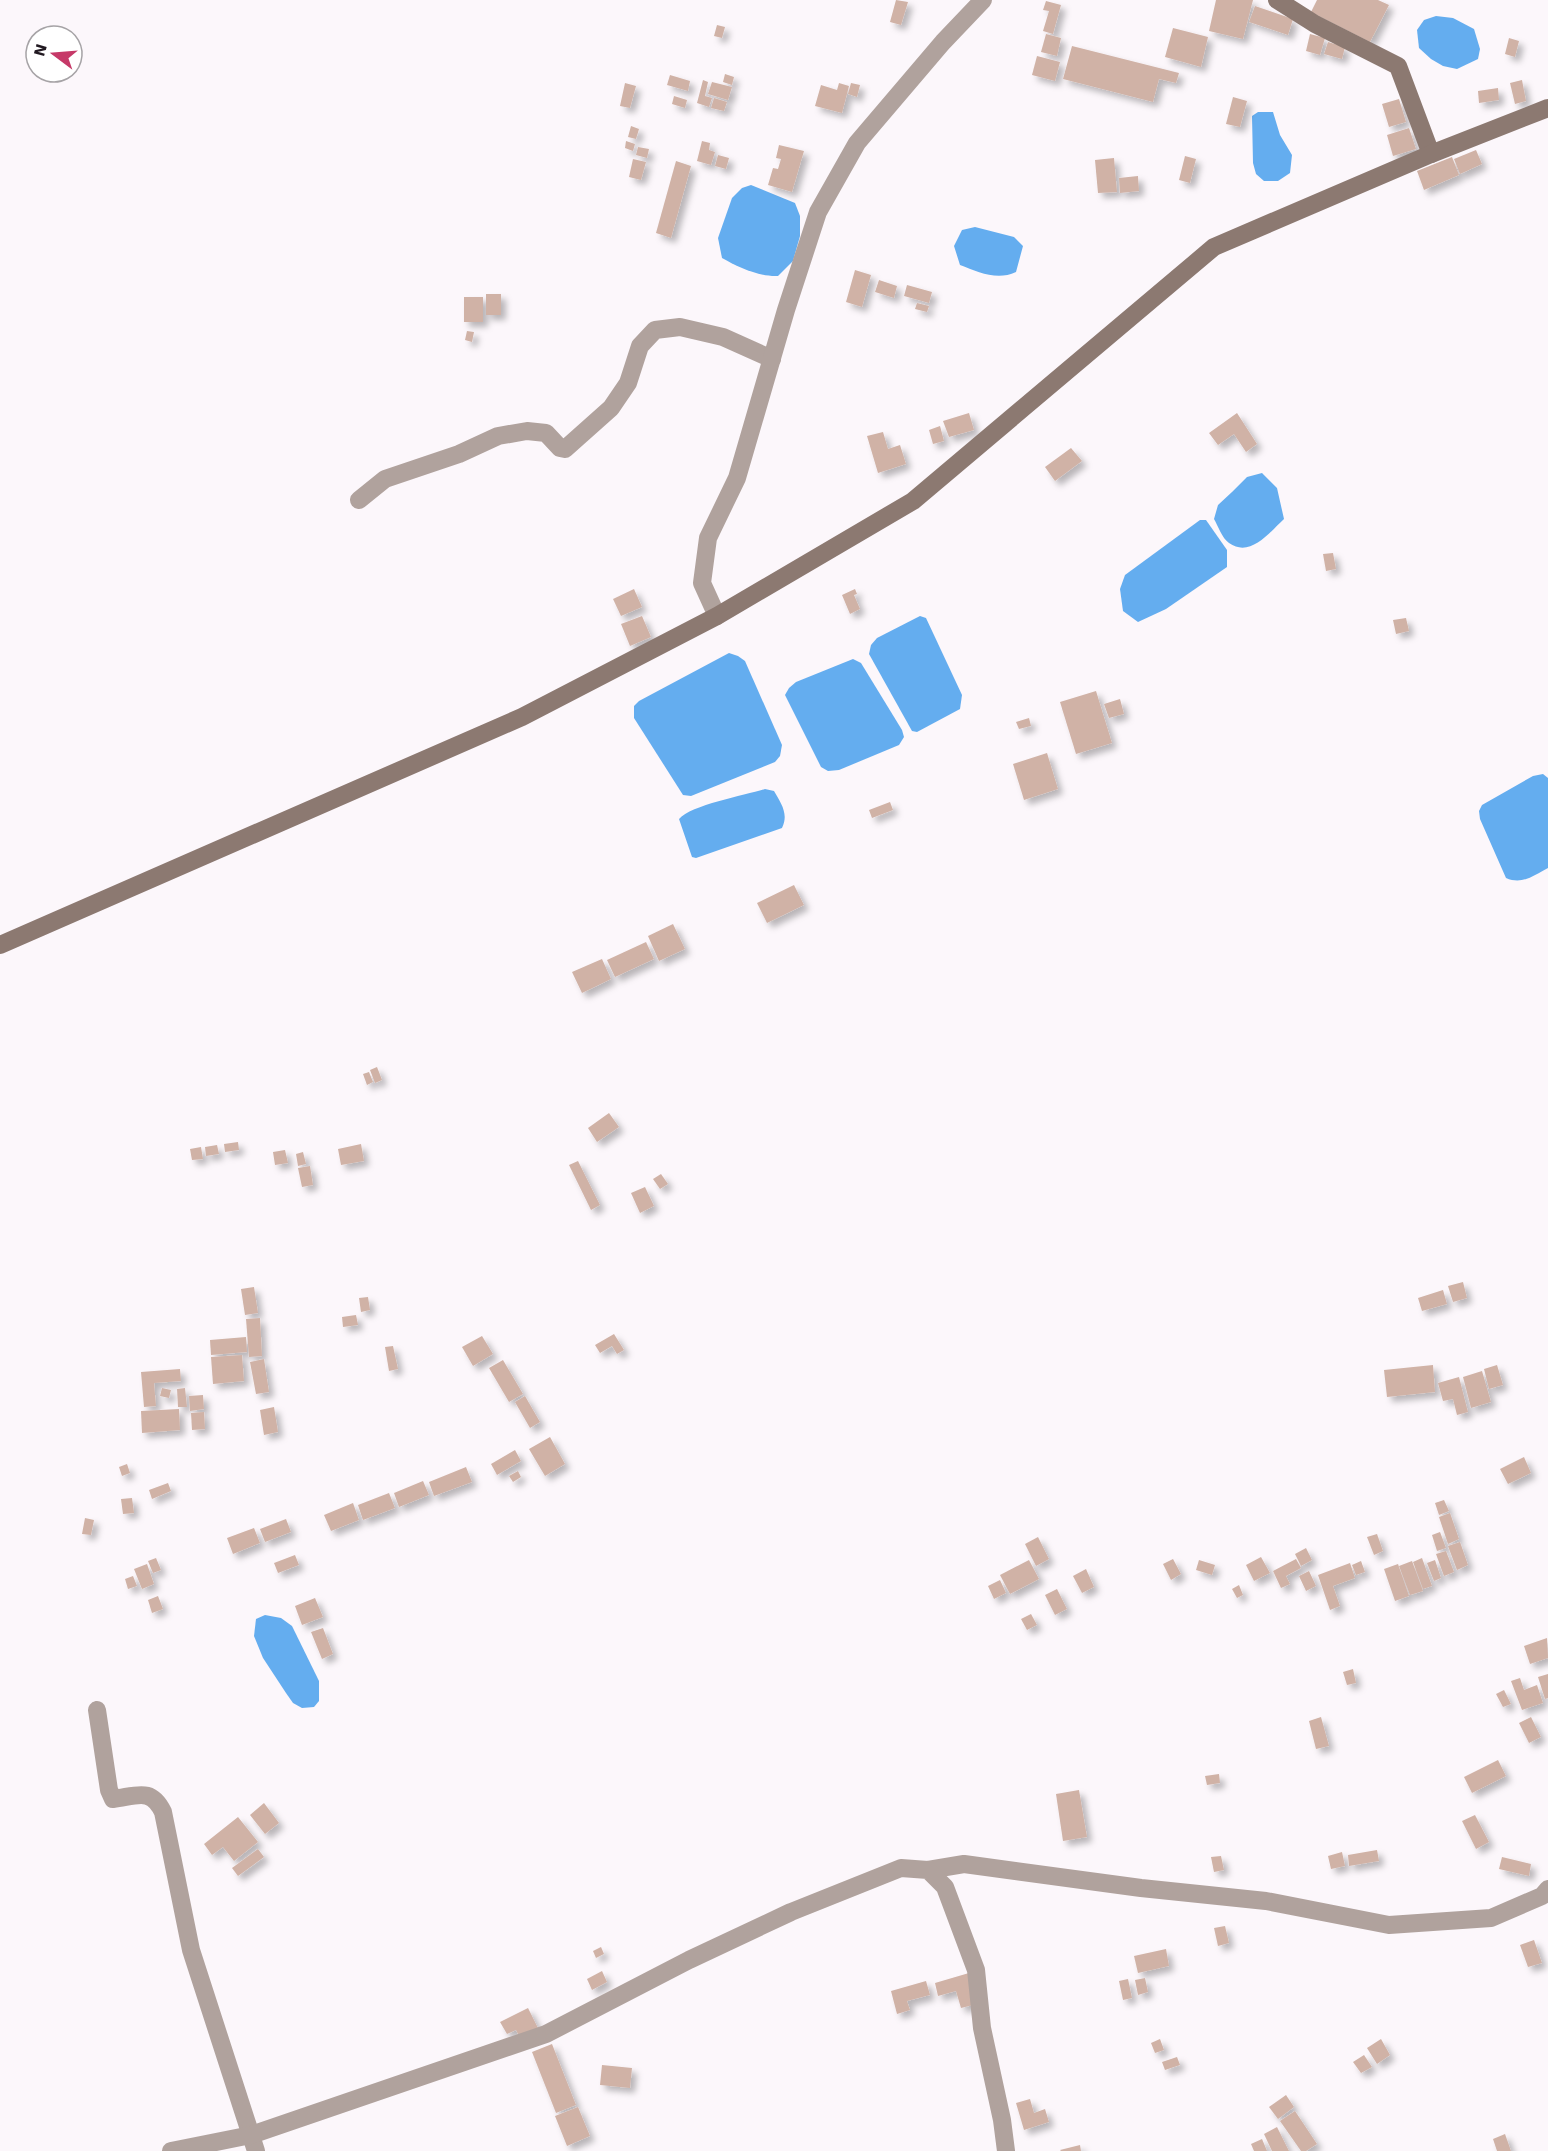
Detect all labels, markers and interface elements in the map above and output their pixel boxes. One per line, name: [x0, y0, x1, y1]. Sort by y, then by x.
north arrow: [24, 24, 84, 84]
text: N: [29, 42, 51, 58]

